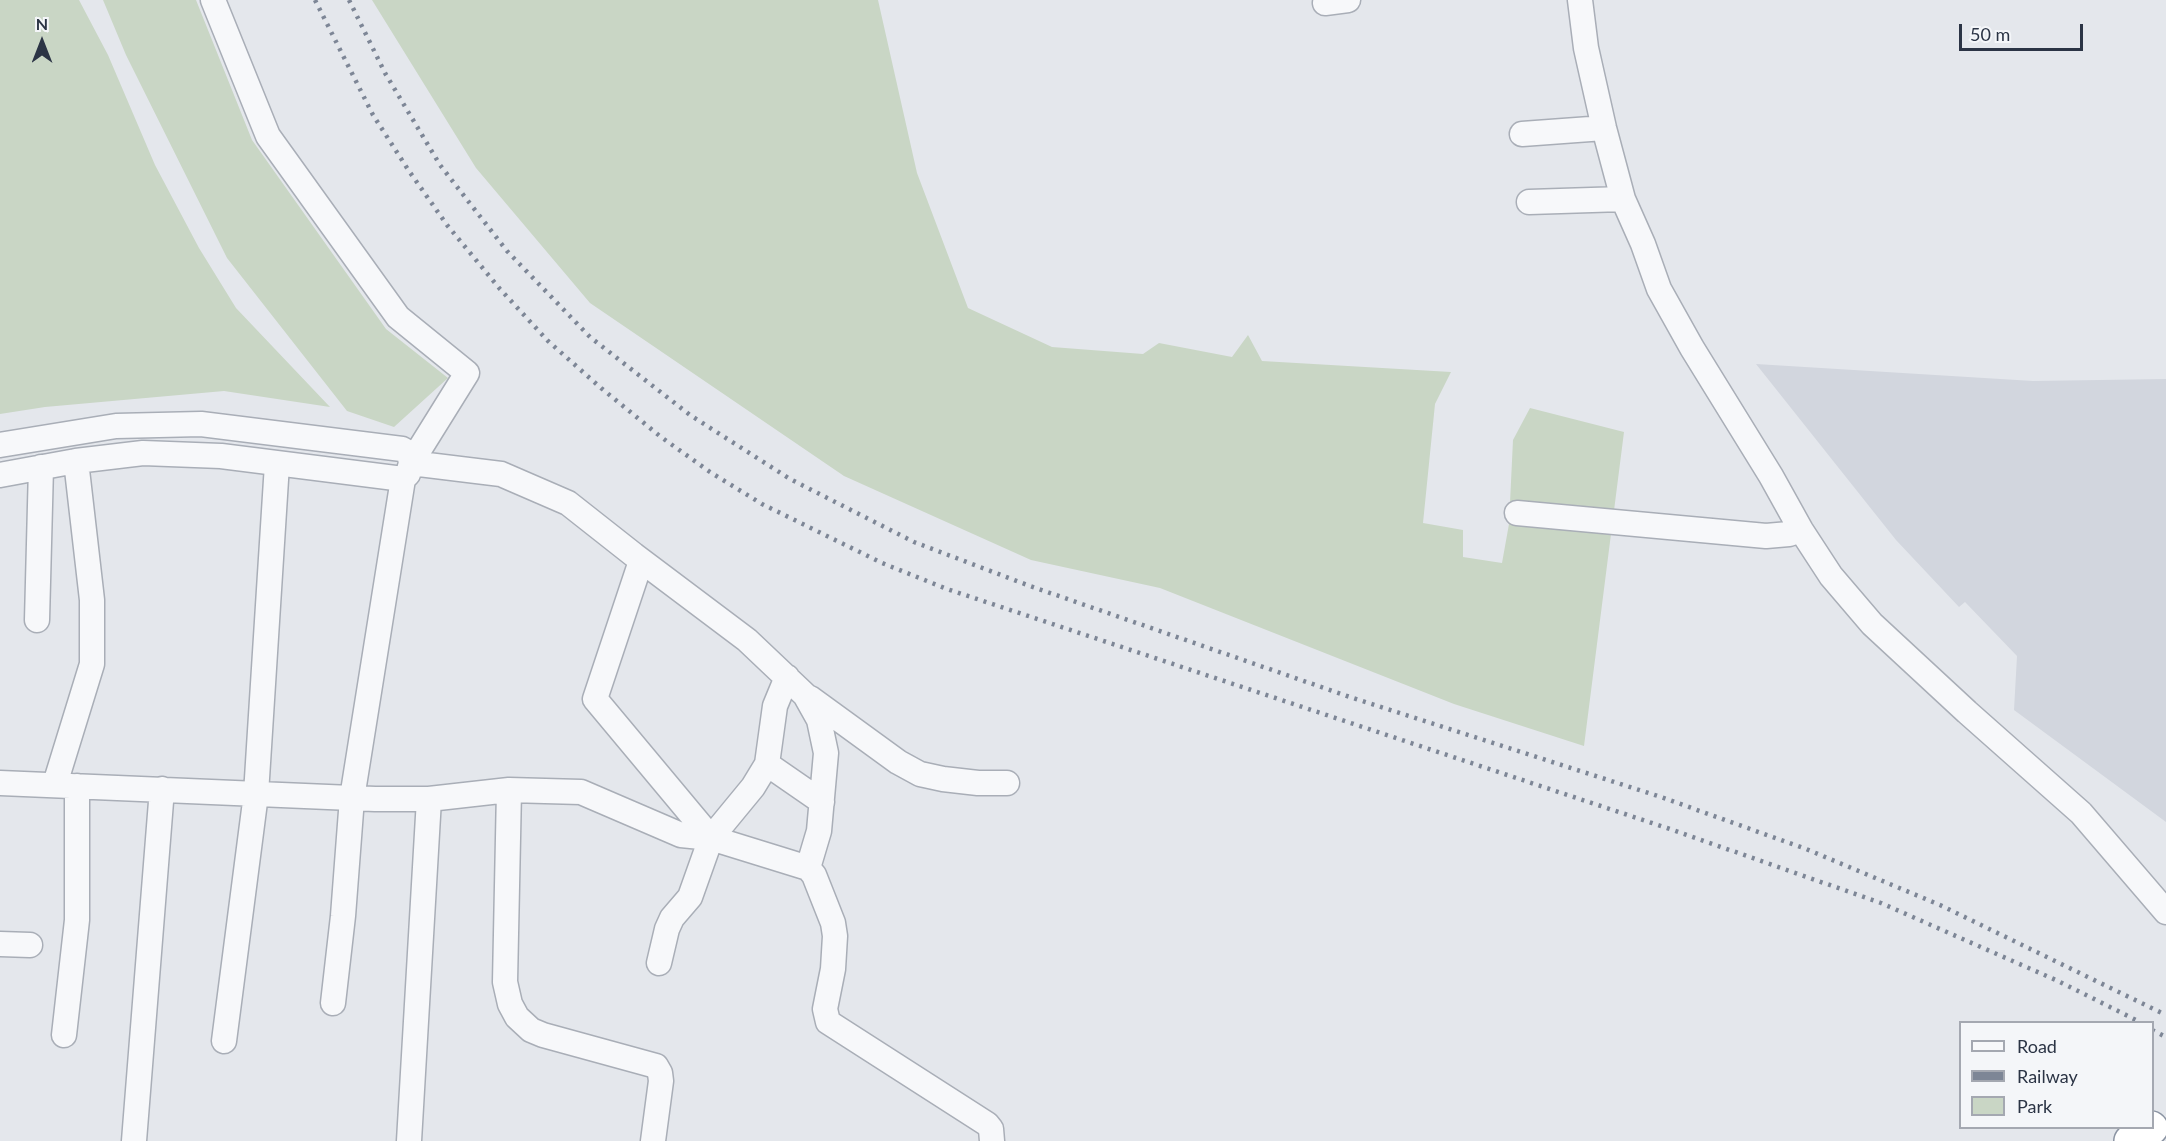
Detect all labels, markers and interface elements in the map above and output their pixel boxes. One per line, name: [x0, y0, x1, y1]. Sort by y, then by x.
north arrow: [12, 12, 72, 72]
scale bar: [1962, 12, 2086, 50]
text: N: [36, 14, 48, 33]
text: 50 m: [1970, 23, 2010, 45]
legend: [1959, 1021, 2154, 1129]
text: Road: [2017, 1035, 2057, 1057]
text: Railway: [2017, 1065, 2078, 1087]
text: Park: [2017, 1095, 2052, 1117]

